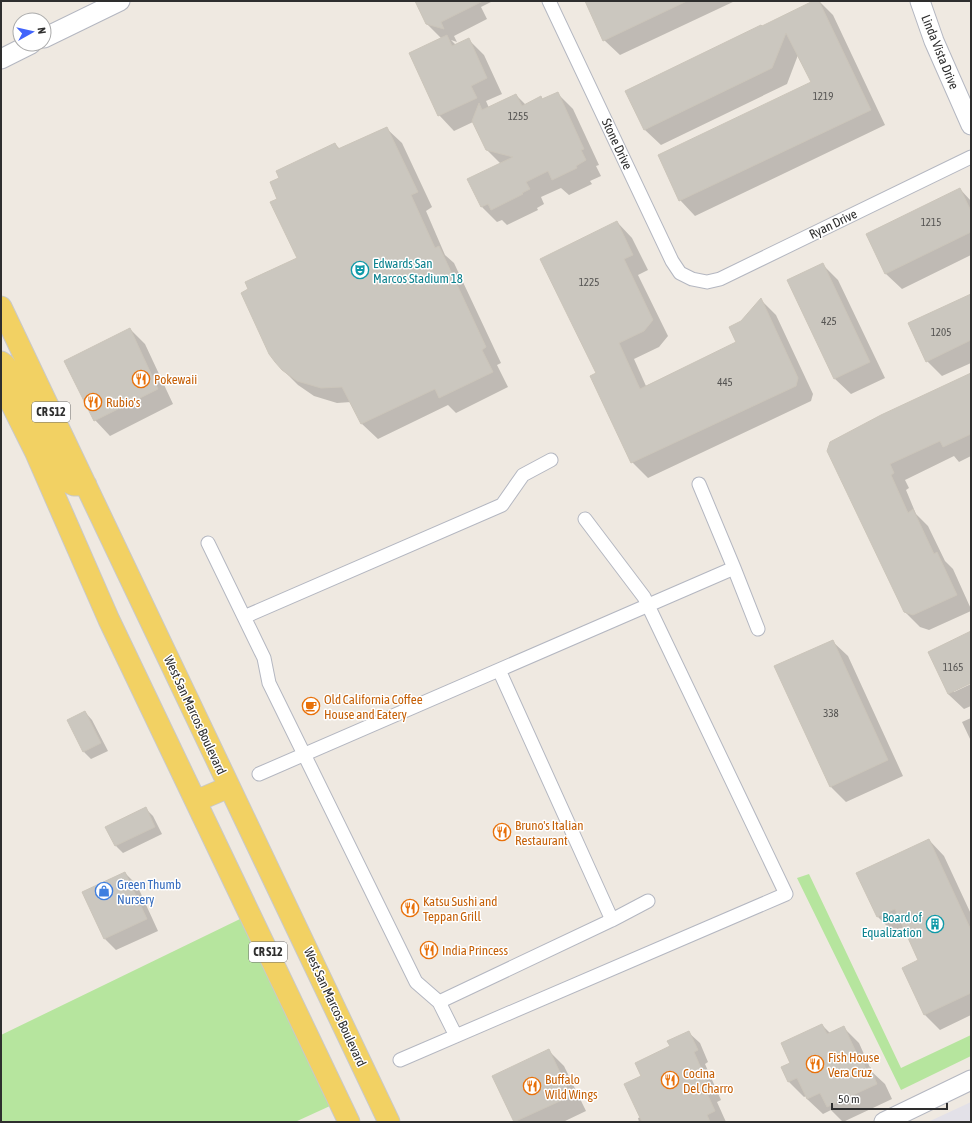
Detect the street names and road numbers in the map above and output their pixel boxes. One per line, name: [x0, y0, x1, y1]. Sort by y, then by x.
street label: Linda Vista Drive: [918, 13, 962, 92]
street label: Stone Drive: [599, 116, 635, 172]
street label: Ryan Drive: [807, 206, 859, 242]
road number: CR S12: [32, 402, 70, 422]
street label: West San Marcos Boulevard: [161, 653, 229, 777]
road number: CR S12: [249, 942, 287, 962]
street label: West San Marcos Boulevard: [301, 945, 369, 1069]

